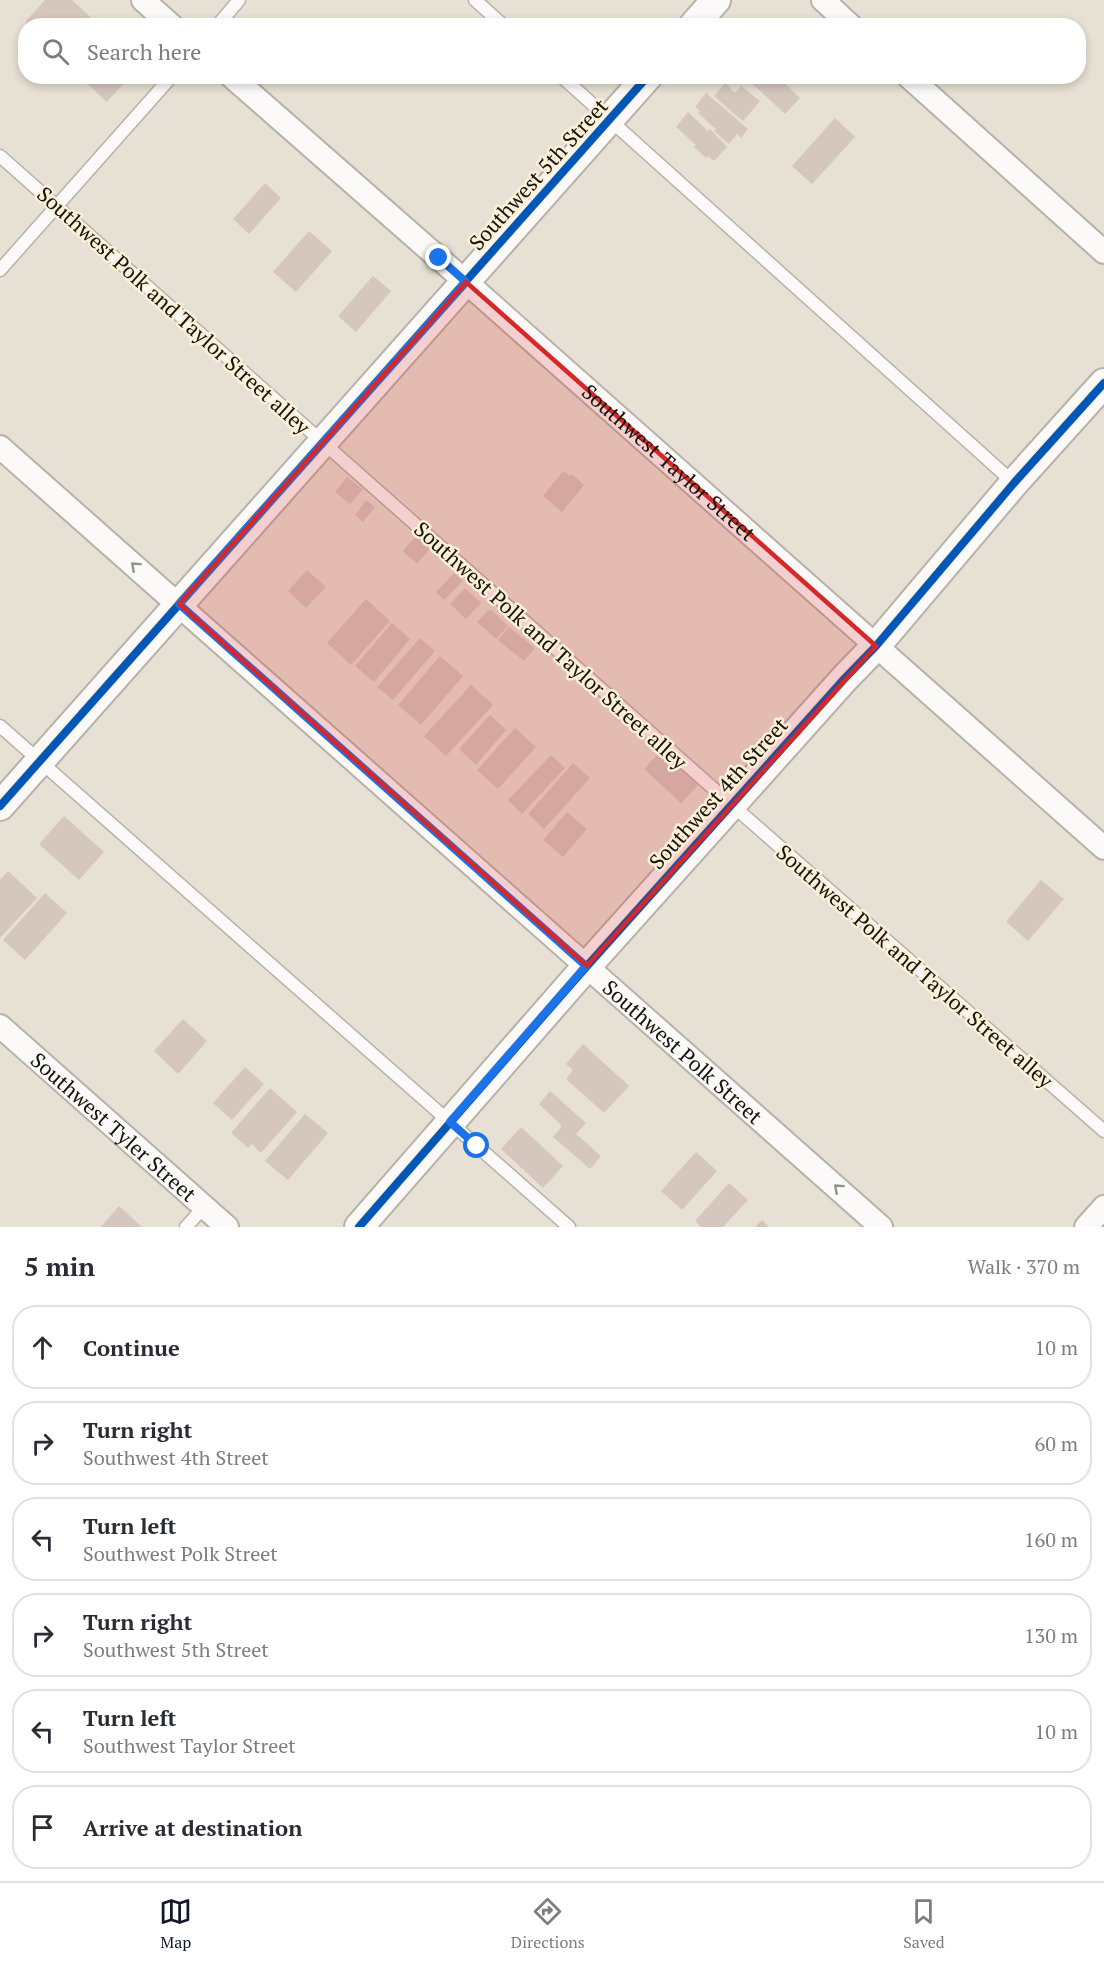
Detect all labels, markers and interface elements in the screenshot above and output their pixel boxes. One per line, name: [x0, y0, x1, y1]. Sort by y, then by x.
search box: [18, 18, 1086, 84]
icon: search: [39, 35, 72, 68]
text: Search here: [87, 37, 201, 66]
street label: Southwest 5th Street: [462, 92, 614, 256]
street label: Southwest Polk and Taylor Street alley: [32, 180, 317, 440]
route end: [425, 244, 451, 270]
street label: Southwest Taylor Street: [576, 378, 762, 547]
street label: Southwest Polk and Taylor Street alley: [409, 515, 694, 775]
one-way arrow: [131, 562, 142, 573]
street label: Southwest 4th Street: [642, 711, 794, 875]
street label: Southwest Polk and Taylor Street alley: [771, 838, 1060, 1094]
street label: Southwest Polk Street: [597, 973, 769, 1130]
street label: Southwest Tyler Street: [25, 1046, 203, 1208]
route start: [463, 1132, 489, 1158]
one-way arrow: [834, 1184, 845, 1195]
text: 5 min: [24, 1249, 95, 1283]
text: Walk · 370 m: [968, 1253, 1080, 1280]
icon: ahead: [26, 1331, 59, 1364]
text: Continue: [83, 1333, 180, 1362]
text: 10 m: [1035, 1334, 1078, 1361]
text: Turn right: [83, 1415, 192, 1444]
icon: right: [26, 1427, 59, 1460]
text: 60 m: [1035, 1430, 1078, 1457]
text: Southwest 4th Street: [83, 1444, 269, 1471]
text: Turn left: [83, 1511, 176, 1540]
icon: left: [26, 1523, 59, 1556]
text: 160 m: [1024, 1526, 1078, 1553]
text: Southwest Polk Street: [83, 1540, 278, 1567]
text: Turn right: [83, 1607, 192, 1636]
icon: right: [26, 1619, 59, 1652]
text: 130 m: [1024, 1622, 1078, 1649]
text: Southwest 5th Street: [83, 1636, 269, 1663]
text: Turn left: [83, 1703, 176, 1732]
icon: left: [26, 1715, 59, 1748]
text: 10 m: [1035, 1718, 1078, 1745]
text: Southwest Taylor Street: [83, 1732, 296, 1759]
icon: arrive: [26, 1811, 59, 1844]
text: Arrive at destination: [83, 1813, 302, 1842]
tab: Map: [159, 1895, 192, 1953]
tab: Directions: [511, 1895, 585, 1953]
tab: Saved: [903, 1895, 945, 1953]

